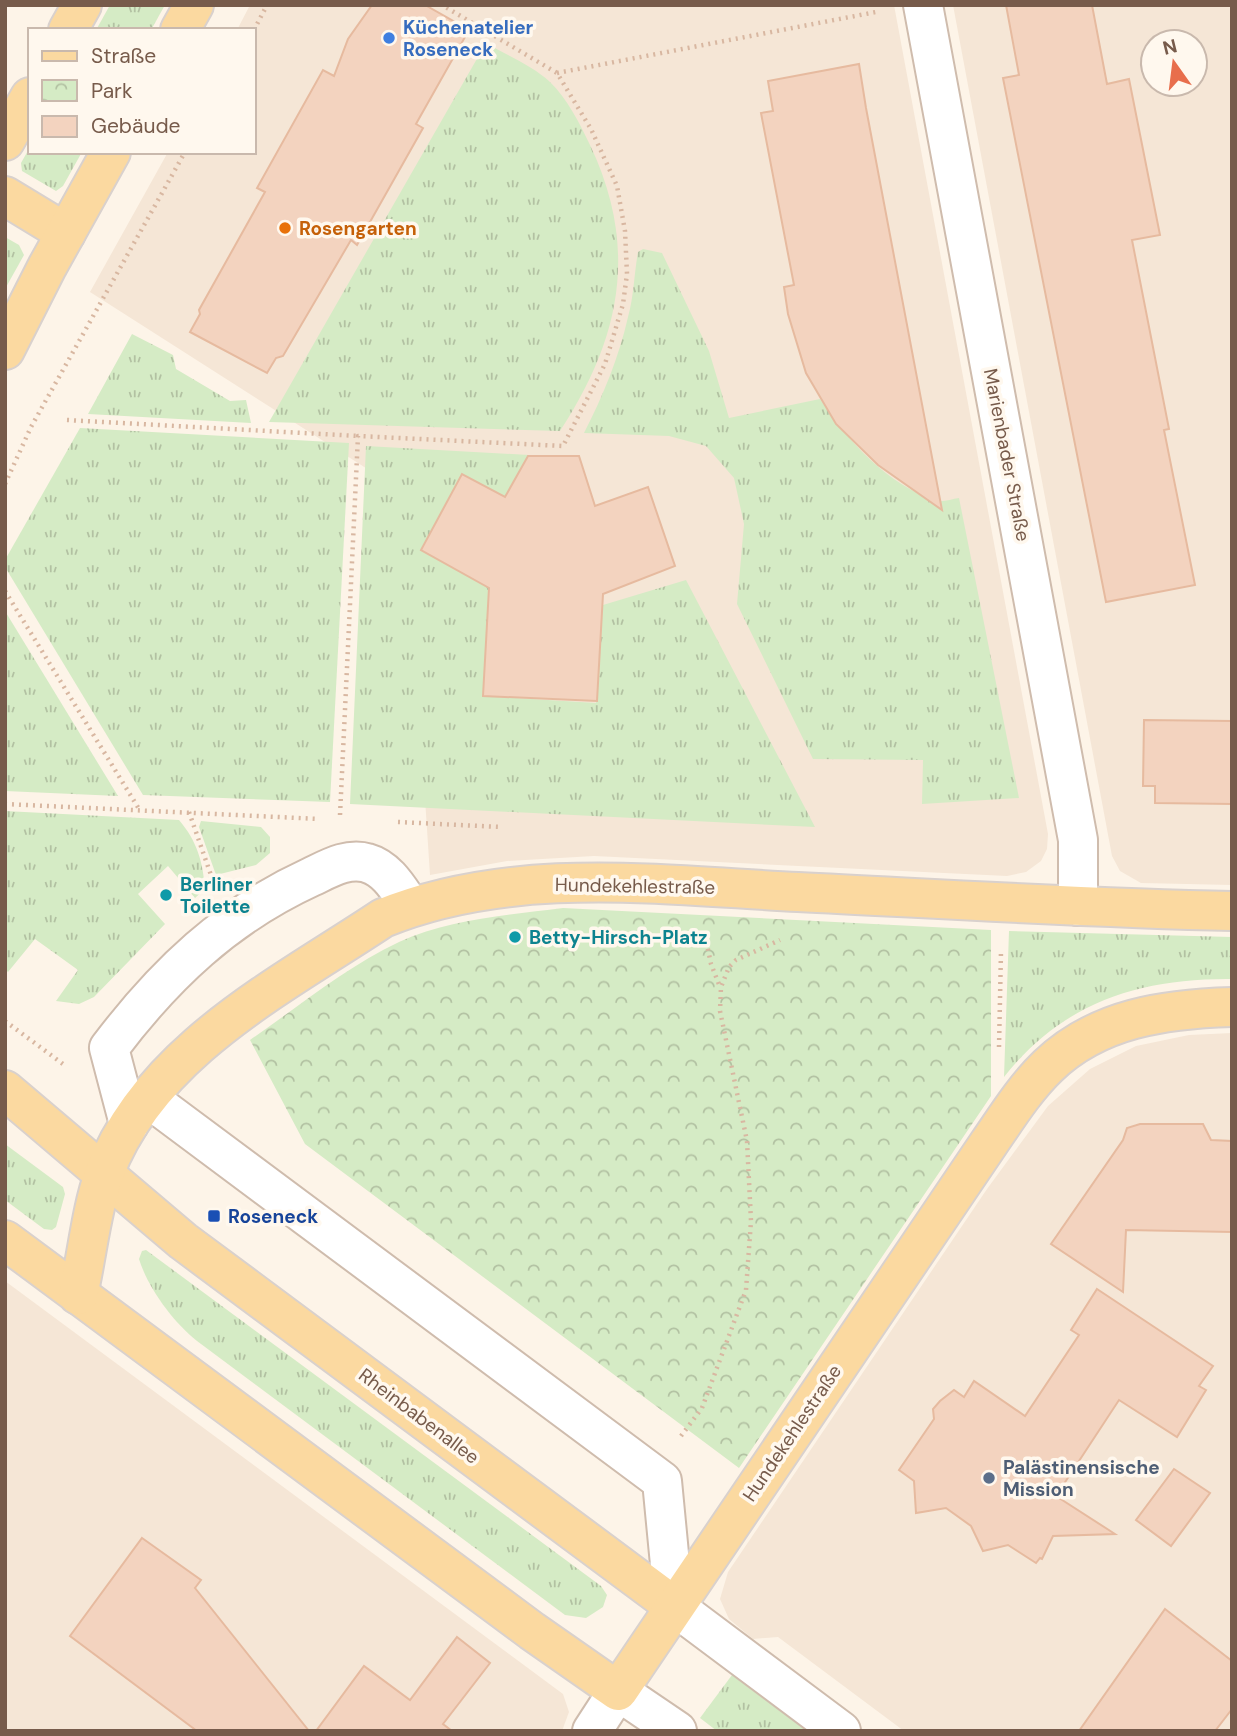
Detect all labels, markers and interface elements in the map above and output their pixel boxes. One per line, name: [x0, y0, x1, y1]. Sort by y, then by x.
place label: Küchenatelier Roseneck: [403, 15, 534, 62]
legend: [28, 28, 256, 154]
north arrow: [1139, 28, 1209, 98]
marker: Küchenatelier Roseneck: [381, 30, 397, 46]
text: N: [1160, 33, 1180, 61]
text: Straße: [91, 42, 156, 70]
text: Park: [91, 77, 133, 105]
text: Gebäude: [91, 112, 181, 140]
place label: Rosengarten: [299, 216, 417, 241]
marker: Rosengarten: [277, 220, 293, 236]
street label: Marienbader Straße: [978, 366, 1036, 544]
place label: Berliner Toilette: [180, 872, 253, 919]
street label: Hundekehlestraße: [555, 872, 715, 900]
marker: Berliner Toilette: [158, 887, 174, 903]
place label: Betty-Hirsch-Platz: [529, 925, 707, 950]
marker: Betty-Hirsch-Platz: [507, 929, 523, 945]
place label: Roseneck: [228, 1204, 318, 1229]
marker: Roseneck: [206, 1208, 222, 1224]
street label: Hundekehlestraße: [737, 1360, 847, 1506]
street label: Rheinbabenallee: [354, 1362, 484, 1470]
place label: Palästinensische Mission: [1003, 1455, 1160, 1502]
marker: Palästinensische Mission: [981, 1470, 997, 1486]

